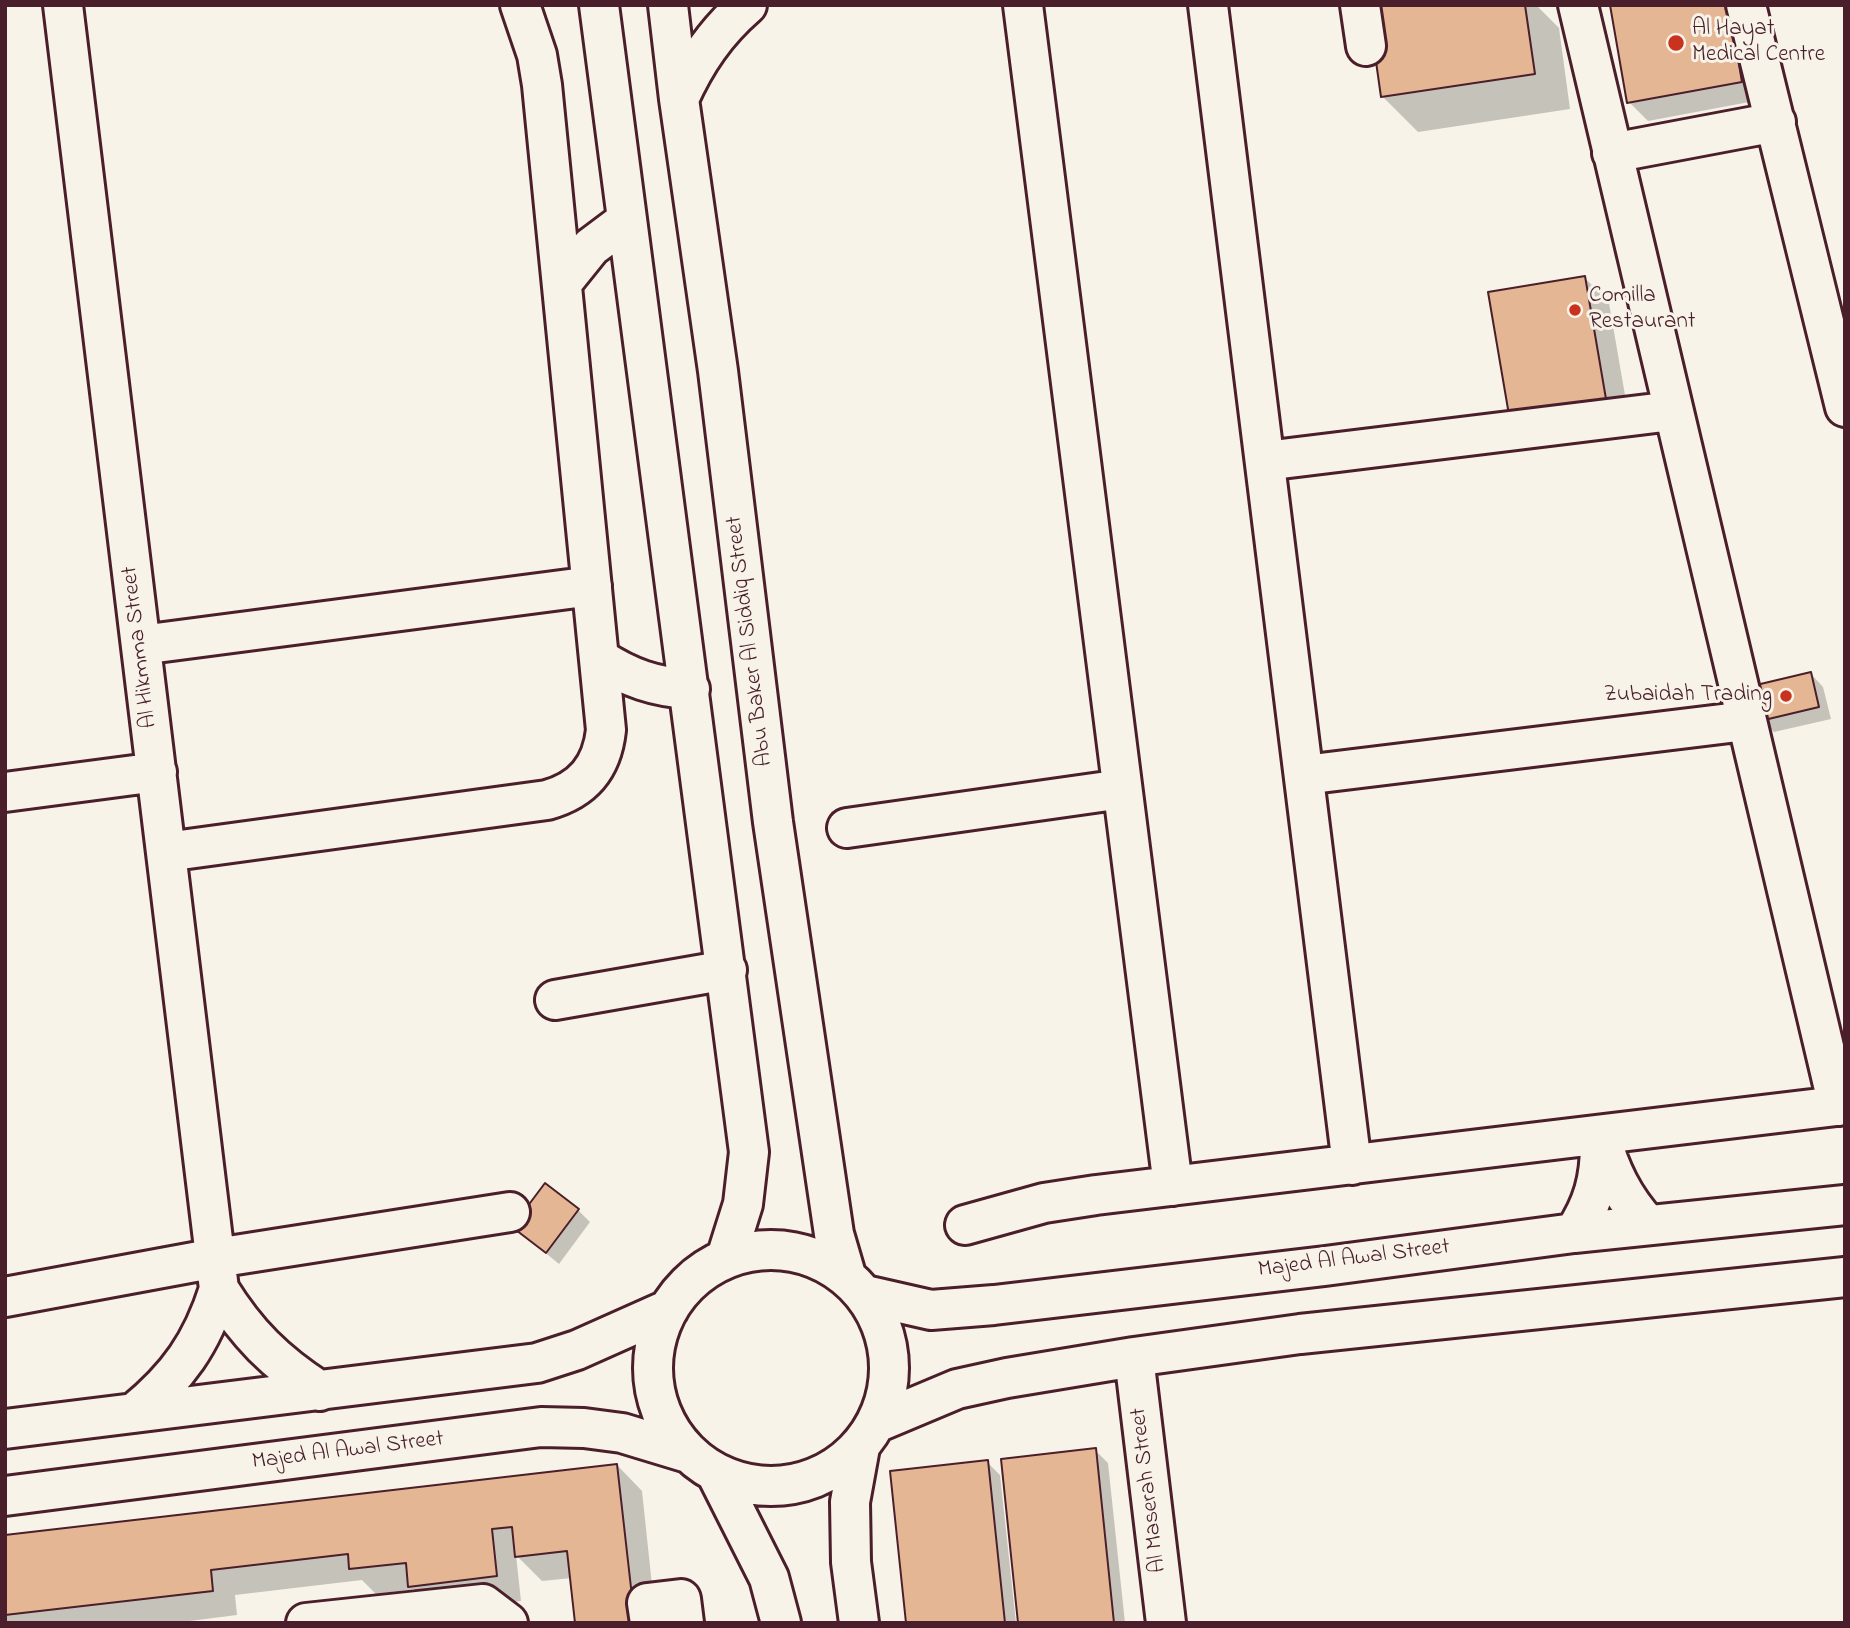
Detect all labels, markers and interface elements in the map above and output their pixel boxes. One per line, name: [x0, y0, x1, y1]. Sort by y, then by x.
place label: Al Hayat Medical Centre: [1692, 16, 1825, 70]
marker: Al Hayat Medical Centre: [1666, 33, 1686, 53]
place label: Comilla Restaurant: [1589, 283, 1696, 337]
marker: Comilla Restaurant: [1567, 302, 1583, 318]
street label: Abu Baker Al Siddiq Street: [722, 514, 780, 768]
street label: Al Hikmma Street: [117, 564, 165, 730]
place label: Zubaidah Trading: [1604, 682, 1772, 710]
marker: Zubaidah Trading: [1778, 688, 1794, 704]
street label: Majed Al Awal Street: [1257, 1235, 1451, 1285]
street label: Al Maserah Street: [1126, 1406, 1174, 1574]
street label: Majed Al Awal Street: [251, 1427, 445, 1477]

